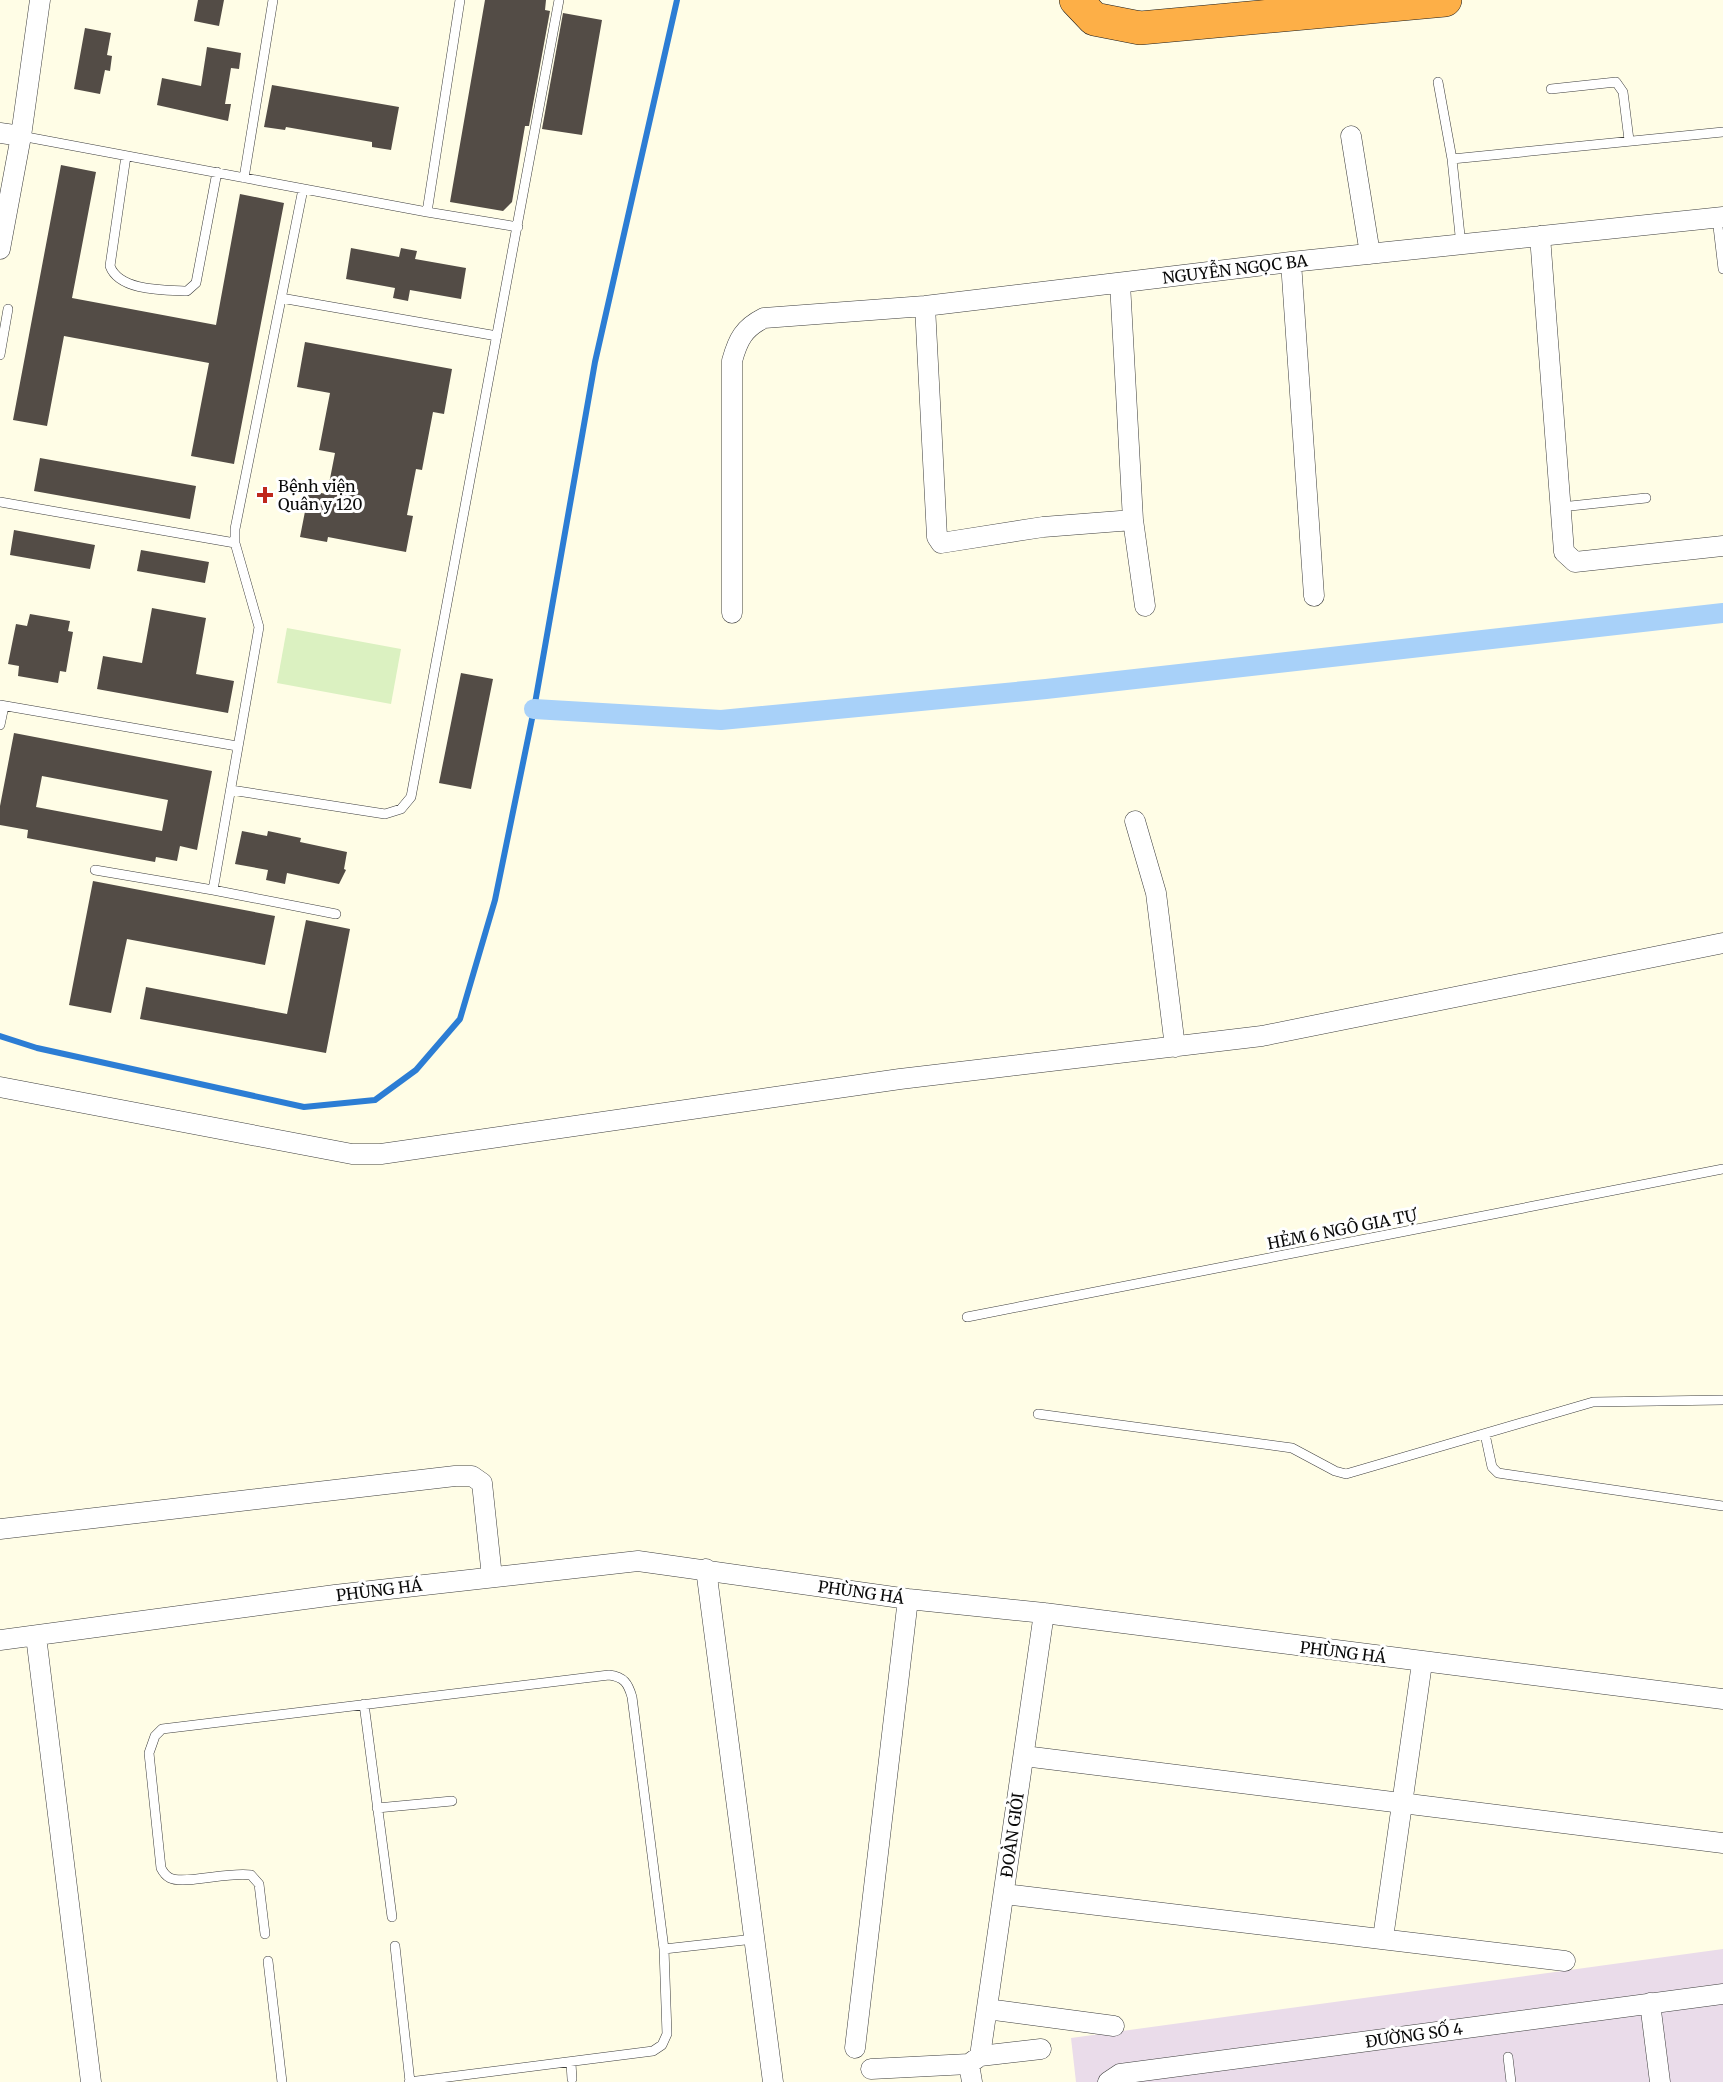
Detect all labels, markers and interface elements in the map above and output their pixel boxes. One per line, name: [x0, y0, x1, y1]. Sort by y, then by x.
street label: NGUYỄN NGỌC BA: [1161, 248, 1309, 288]
place label: Bệnh viện Quân y 120: [278, 476, 362, 514]
marker: Bệnh viện Quân y 120: [256, 486, 274, 504]
street label: HẺM 6 NGÔ GIA TỰ: [1266, 1204, 1420, 1253]
street label: PHÙNG HÁ: [335, 1575, 424, 1605]
street label: PHÙNG HÁ: [817, 1576, 906, 1608]
street label: PHÙNG HÁ: [1299, 1637, 1388, 1667]
street label: ĐOÀN GIỎI: [996, 1791, 1028, 1879]
street label: ĐƯỜNG SỐ 4: [1364, 2016, 1464, 2052]

